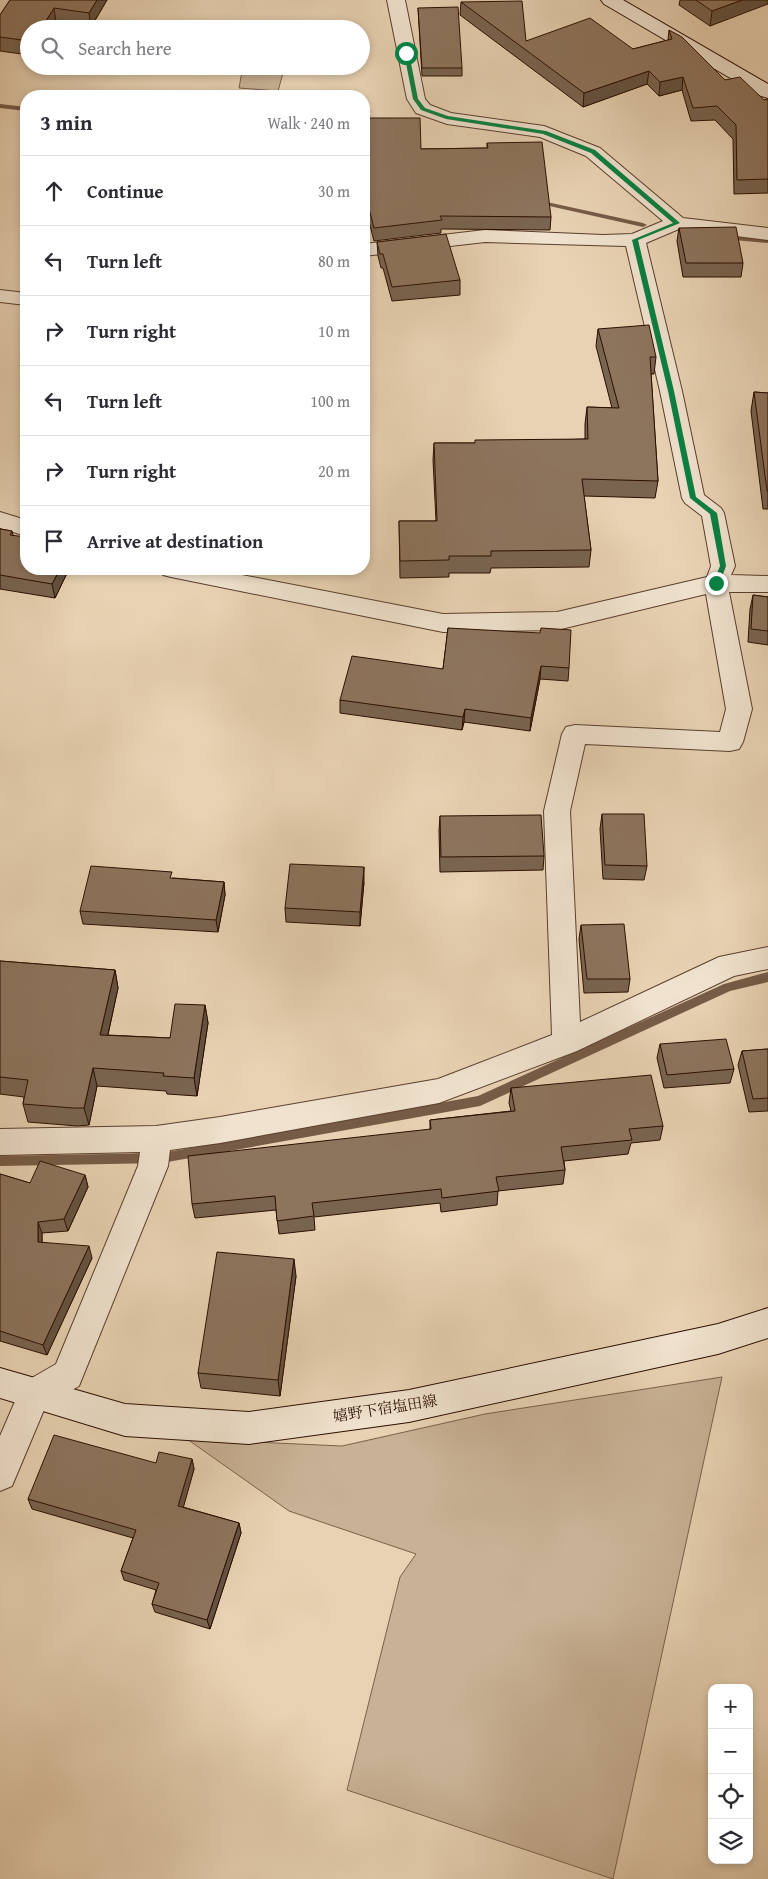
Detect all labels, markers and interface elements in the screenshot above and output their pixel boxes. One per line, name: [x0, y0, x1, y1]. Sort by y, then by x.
search box: [20, 20, 370, 75]
icon: search: [38, 34, 66, 62]
text: Search here: [78, 34, 172, 62]
route start: [395, 42, 418, 65]
text: 3 min: [40, 107, 92, 138]
text: Walk · 240 m: [267, 111, 350, 135]
icon: ahead: [40, 177, 68, 205]
text: Continue: [87, 177, 164, 205]
text: 30 m: [318, 179, 350, 203]
icon: left: [40, 247, 68, 275]
text: Turn left: [87, 247, 162, 275]
text: 80 m: [318, 249, 350, 273]
icon: right: [40, 317, 68, 345]
text: Turn right: [87, 317, 176, 345]
text: 10 m: [318, 319, 350, 343]
icon: left: [40, 387, 68, 415]
text: Turn left: [87, 387, 162, 415]
text: 100 m: [310, 389, 350, 413]
icon: right: [40, 457, 68, 485]
text: Turn right: [87, 457, 176, 485]
text: 20 m: [318, 459, 350, 483]
icon: arrive: [40, 527, 68, 555]
text: Arrive at destination: [87, 527, 263, 555]
route end: [705, 572, 728, 595]
street label: 嬉野下宿塩田線: [331, 1389, 439, 1427]
map controls: [708, 1684, 753, 1864]
button: +: [708, 1684, 753, 1729]
button: −: [708, 1729, 753, 1774]
button: locate: [708, 1774, 753, 1819]
button: layers: [708, 1819, 753, 1864]

